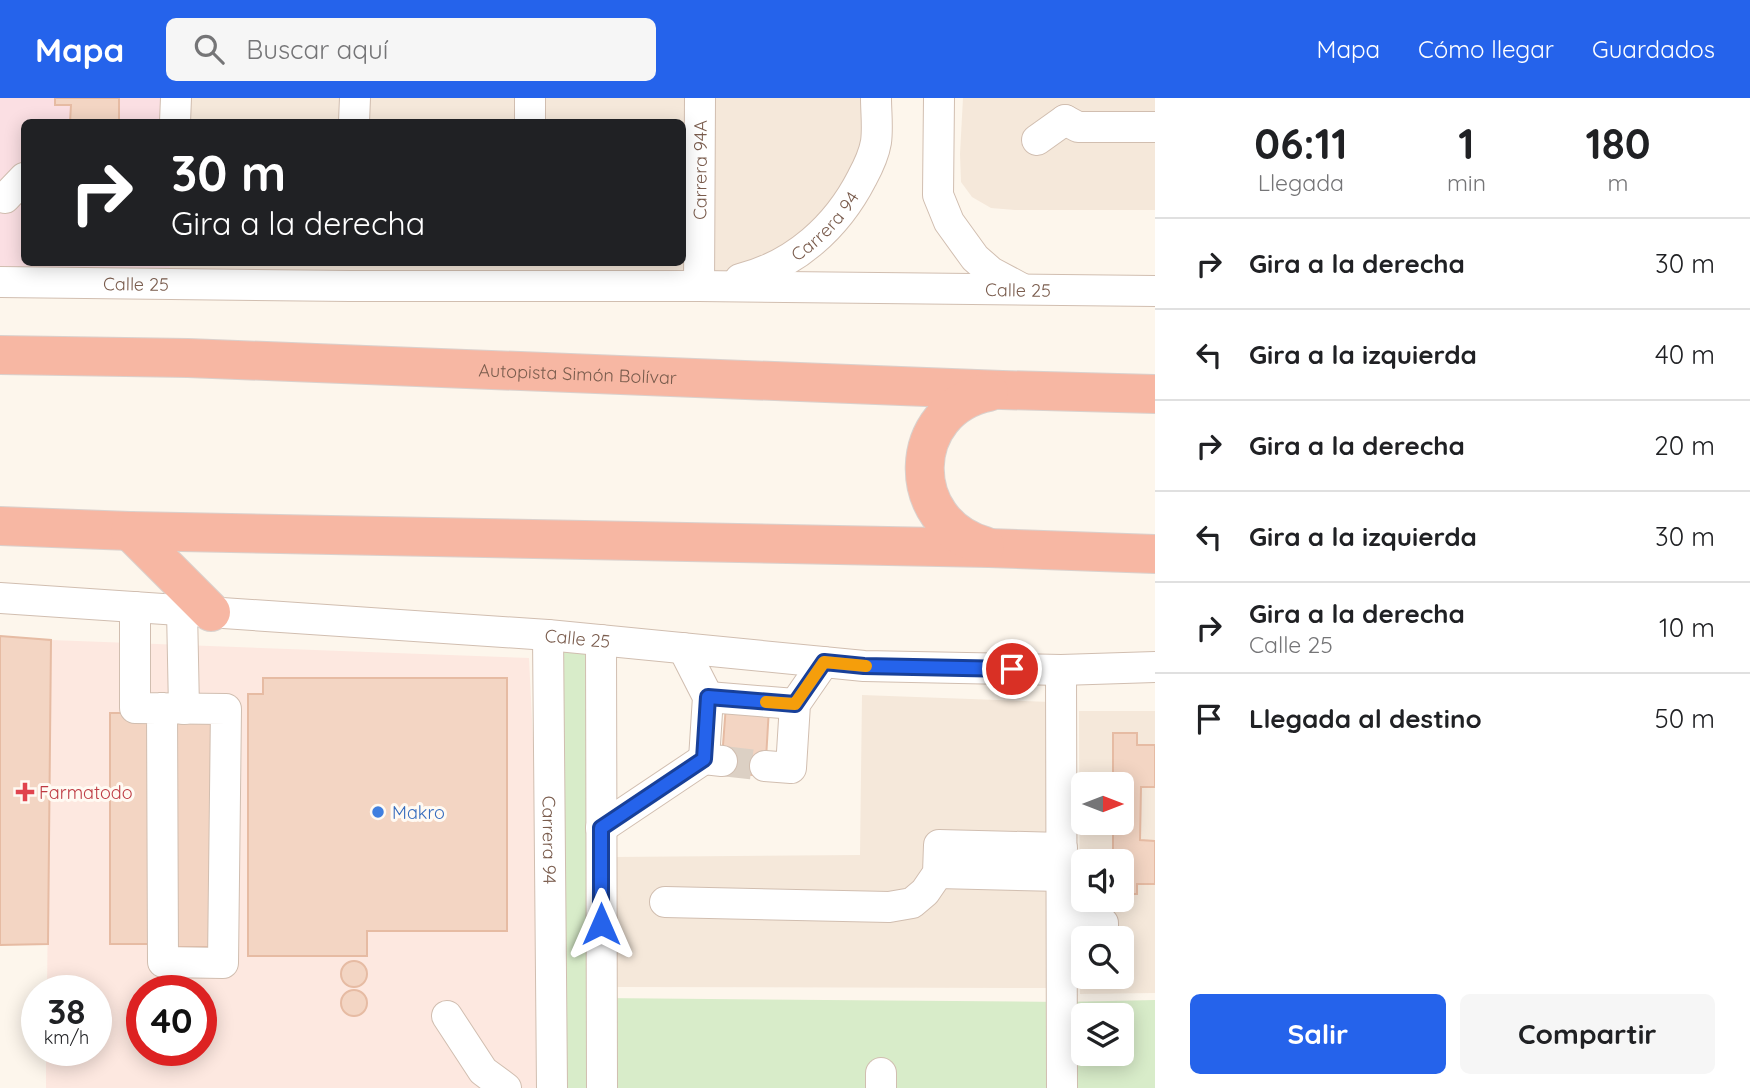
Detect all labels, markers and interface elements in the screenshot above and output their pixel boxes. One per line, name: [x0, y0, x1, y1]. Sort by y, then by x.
search box: [166, 18, 656, 81]
text: Mapa: [35, 29, 124, 70]
icon: search: [190, 30, 228, 68]
text: Buscar aquí: [246, 33, 388, 66]
text: Mapa: [1317, 34, 1380, 64]
text: Cómo llegar: [1418, 34, 1554, 64]
text: Guardados: [1592, 34, 1715, 64]
text: 06:11: [1254, 117, 1348, 170]
text: 1: [1458, 117, 1475, 170]
text: 180: [1585, 117, 1651, 170]
street label: Carrera 94A: [688, 120, 711, 220]
text: 30 m: [171, 142, 286, 203]
icon: right: [56, 147, 147, 238]
text: Llegada: [1258, 168, 1344, 197]
text: min: [1447, 168, 1486, 197]
text: m: [1608, 168, 1629, 197]
street label: Carrera 94: [786, 187, 863, 266]
text: Gira a la derecha: [171, 203, 425, 243]
icon: right: [1190, 245, 1228, 283]
text: Gira a la derecha: [1249, 247, 1465, 280]
text: 30 m: [1655, 247, 1715, 280]
street label: Calle 25: [103, 272, 169, 295]
street label: Calle 25: [985, 278, 1051, 301]
icon: left: [1190, 336, 1228, 374]
text: Gira a la izquierda: [1249, 338, 1477, 371]
text: 40 m: [1655, 338, 1715, 371]
street label: Autopista Simón Bolívar: [478, 358, 677, 389]
icon: right: [1190, 427, 1228, 465]
text: Gira a la derecha: [1249, 429, 1465, 462]
text: 20 m: [1654, 429, 1715, 462]
icon: left: [1190, 518, 1228, 556]
text: Gira a la izquierda: [1249, 520, 1477, 553]
text: 30 m: [1655, 520, 1715, 553]
text: Gira a la derecha: [1249, 597, 1465, 630]
icon: right: [1190, 609, 1228, 647]
text: 10 m: [1659, 611, 1715, 644]
street label: Calle 25: [544, 623, 611, 653]
text: Calle 25: [1249, 630, 1333, 659]
pin: [982, 639, 1042, 699]
icon: arrive: [993, 650, 1031, 688]
icon: arrive: [1190, 700, 1228, 738]
text: Llegada al destino: [1249, 702, 1482, 735]
text: 50 m: [1655, 702, 1715, 735]
north arrow: [1071, 772, 1134, 835]
map controls: [1071, 772, 1134, 1066]
place label: Farmatodo: [39, 781, 133, 804]
marker: Farmatodo: [17, 784, 33, 800]
street label: Carrera 94: [538, 796, 562, 884]
place label: Makro: [392, 801, 445, 824]
marker: Makro: [370, 804, 386, 820]
button: sound: [1071, 849, 1134, 912]
position arrow: [564, 887, 638, 961]
button: search: [1071, 926, 1134, 989]
speed limit sign: 40: [126, 975, 217, 1066]
text: 38: [48, 989, 85, 1033]
button: Salir: [1190, 994, 1446, 1074]
button: Compartir: [1460, 994, 1715, 1074]
button: layers: [1071, 1003, 1134, 1066]
text: km/h: [44, 1026, 89, 1049]

